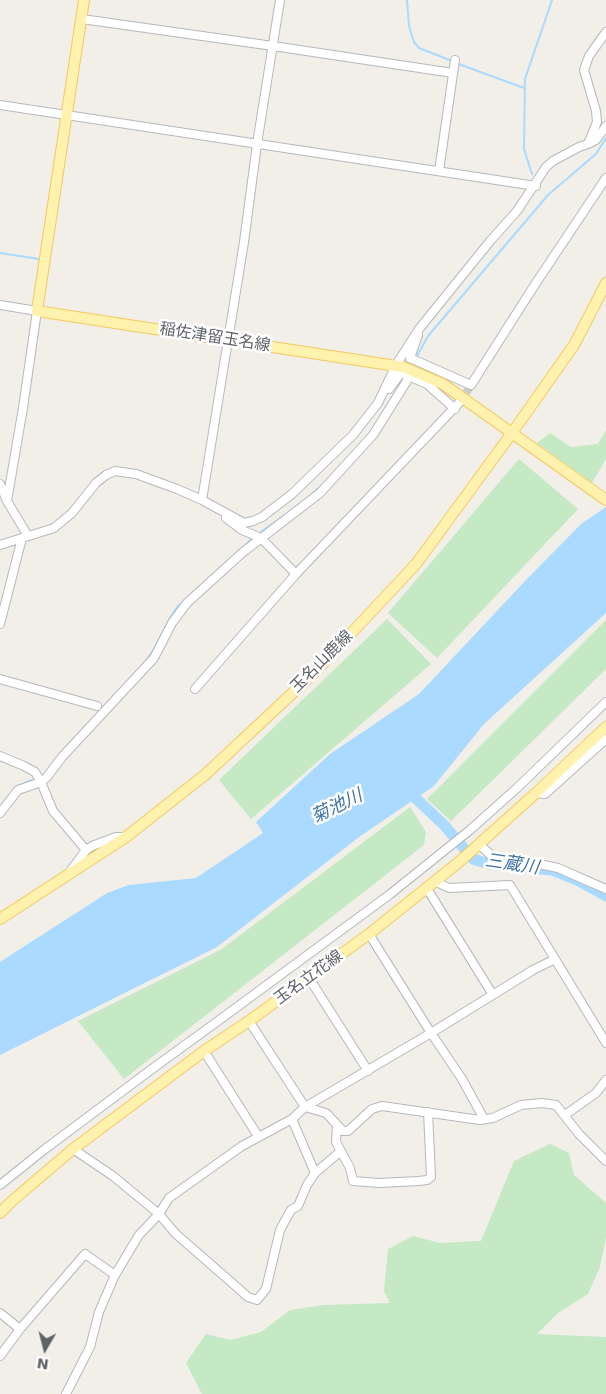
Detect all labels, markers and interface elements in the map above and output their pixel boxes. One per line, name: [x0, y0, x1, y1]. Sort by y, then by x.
street label: 稲佐津留玉名線: [158, 320, 272, 356]
street label: 玉名山鹿線: [287, 627, 357, 697]
water label: 菊池川: [308, 785, 366, 829]
water label: 三蔵川: [484, 851, 540, 879]
street label: 玉名立花線: [271, 947, 347, 1009]
north arrow: [20, 1324, 70, 1374]
text: N: [36, 1355, 50, 1373]

